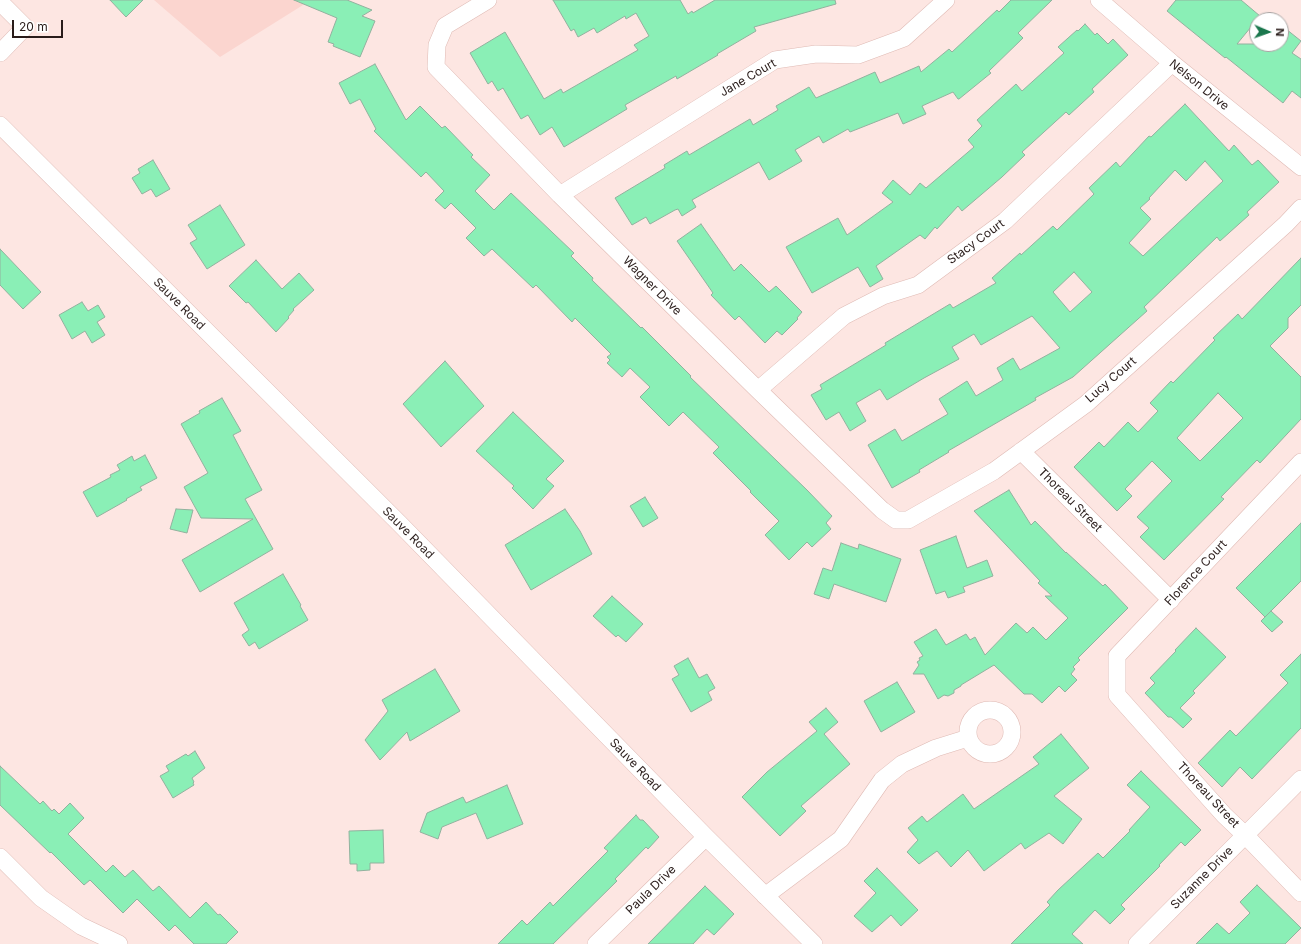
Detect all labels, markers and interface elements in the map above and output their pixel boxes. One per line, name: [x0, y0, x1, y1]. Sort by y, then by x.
scale bar: [14, 12, 65, 38]
north arrow: [1249, 12, 1289, 52]
text: 20 m: [19, 19, 48, 34]
text: N: [1273, 28, 1287, 37]
street label: Jane Court: [717, 56, 779, 100]
street label: Nelson Drive: [1166, 57, 1232, 113]
street label: Stacy Court: [945, 217, 1007, 267]
street label: Wagner Drive: [620, 254, 684, 318]
street label: Sauve Road: [150, 275, 208, 333]
street label: Lucy Court: [1083, 354, 1139, 406]
street label: Thoreau Street: [1035, 465, 1105, 535]
street label: Sauve Road: [379, 504, 437, 562]
street label: Florence Court: [1162, 537, 1230, 609]
street label: Sauve Road: [606, 736, 664, 794]
street label: Thoreau Street: [1174, 759, 1242, 831]
street label: Suzanne Drive: [1168, 844, 1236, 912]
street label: Paula Drive: [623, 862, 679, 918]

